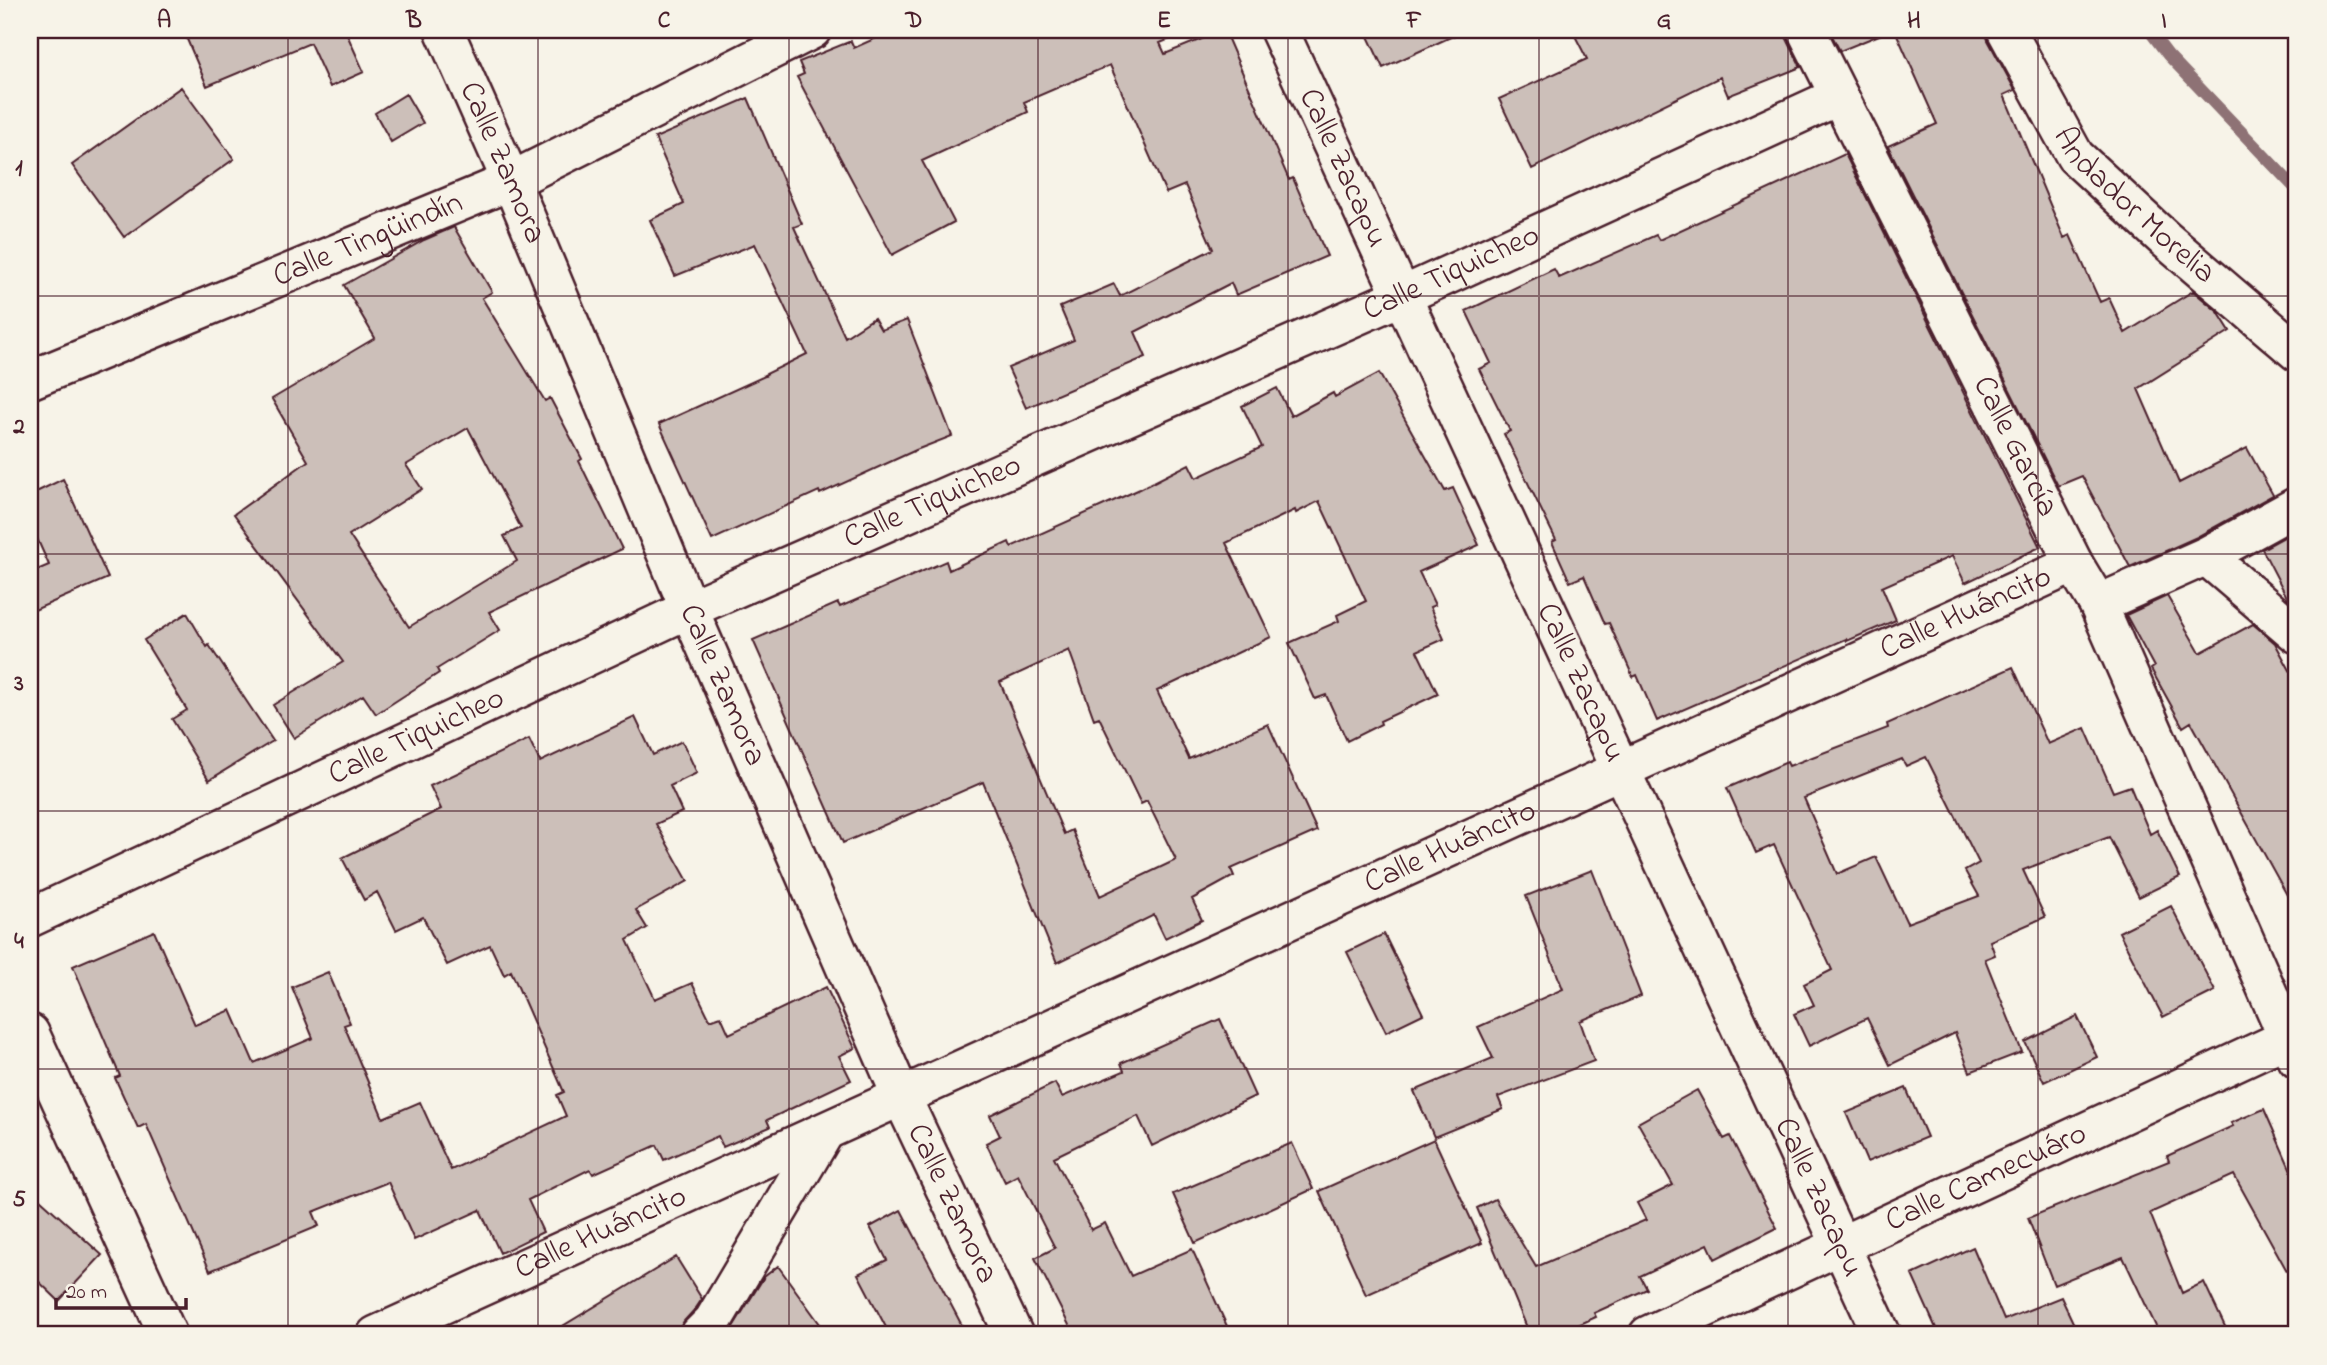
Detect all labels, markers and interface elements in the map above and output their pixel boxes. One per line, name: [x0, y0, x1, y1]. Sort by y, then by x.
text: A: [157, 5, 171, 38]
text: B: [405, 5, 422, 38]
text: C: [658, 5, 671, 38]
text: D: [905, 5, 922, 38]
text: E: [1157, 5, 1171, 38]
text: F: [1406, 5, 1422, 38]
text: G: [1657, 5, 1671, 38]
text: H: [1907, 5, 1921, 38]
text: I: [2161, 5, 2167, 38]
street label: Calle Zamora: [446, 74, 558, 251]
street label: Calle Zacapu: [1286, 81, 1400, 255]
street label: Andador Morelia: [2040, 119, 2226, 296]
text: 1: [15, 153, 23, 186]
street label: Calle Tingüindín: [266, 180, 470, 300]
street label: Calle Tiquicheo: [1356, 212, 1548, 334]
street label: Calle García: [1960, 368, 2070, 525]
text: 2: [12, 411, 25, 444]
street label: Calle Tiquicheo: [836, 442, 1029, 562]
street label: Calle Huáncito: [1872, 554, 2059, 673]
street label: Calle Zacapu: [1523, 595, 1638, 770]
street label: Calle Zamora: [666, 597, 778, 774]
text: 3: [13, 668, 24, 701]
street label: Calle Tiquicheo: [321, 675, 513, 798]
street label: Calle Huáncito: [1357, 788, 1544, 907]
text: 4: [14, 926, 24, 959]
street label: Calle Zacapu: [1761, 1110, 1876, 1285]
street label: Calle Camecuáro: [1878, 1111, 2095, 1245]
street label: Calle Zamora: [894, 1116, 1010, 1292]
street label: Calle Huáncito: [507, 1173, 694, 1292]
text: 5: [12, 1184, 26, 1217]
scale bar: [56, 1267, 186, 1311]
text: 20 m: [66, 1278, 107, 1308]

